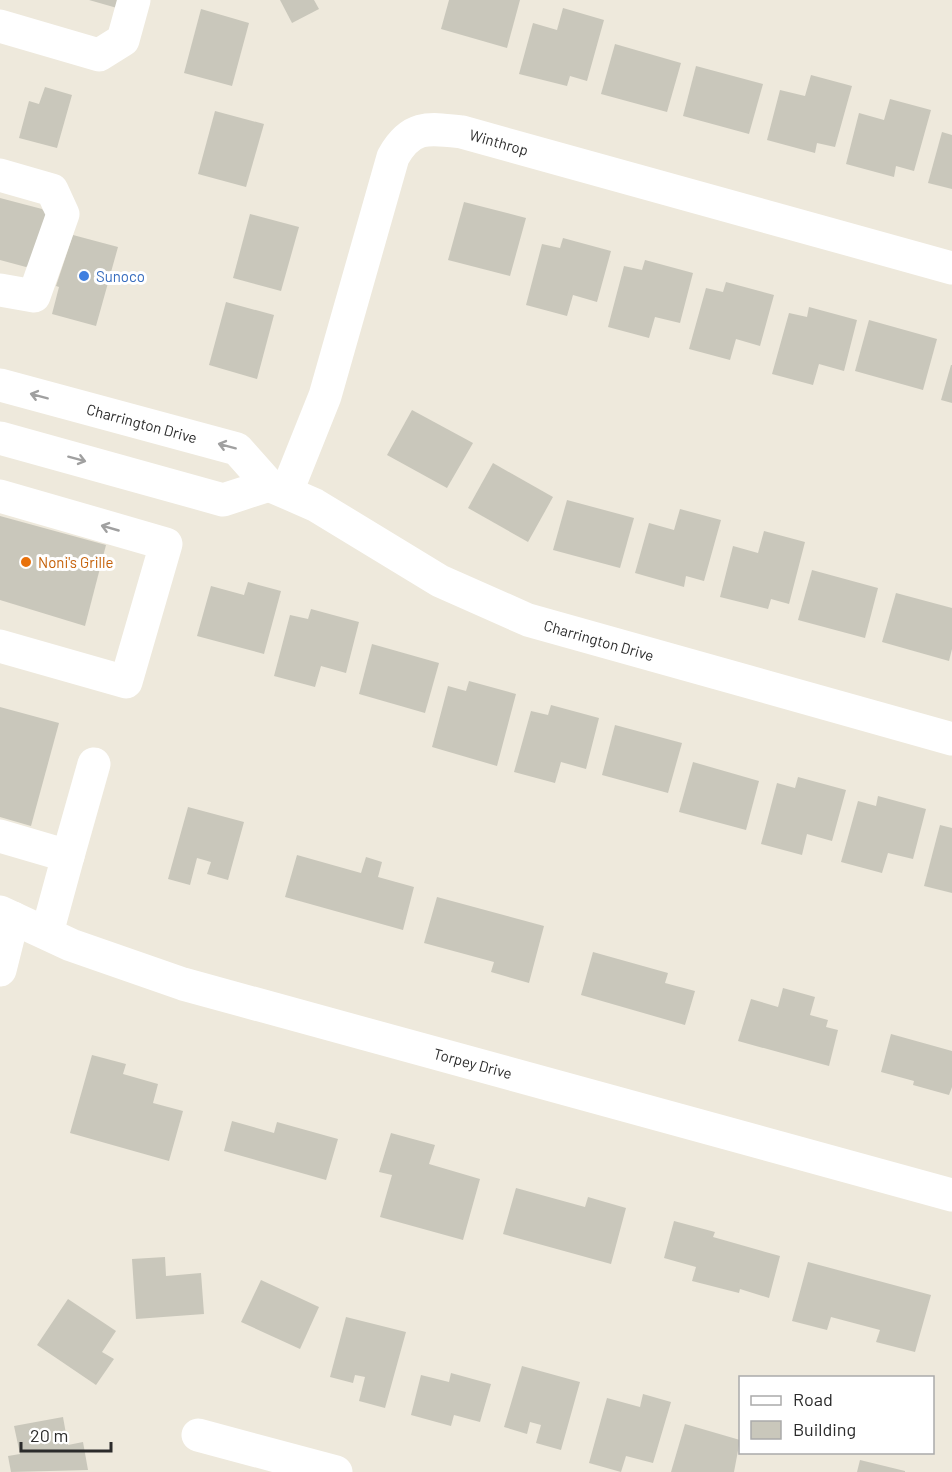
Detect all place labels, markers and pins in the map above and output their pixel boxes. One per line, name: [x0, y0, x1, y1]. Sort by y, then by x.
place label: Sunoco: [96, 267, 145, 285]
marker: Sunoco: [77, 269, 91, 283]
place label: Noni's Grille: [38, 553, 113, 571]
marker: Noni's Grille: [19, 555, 33, 569]

